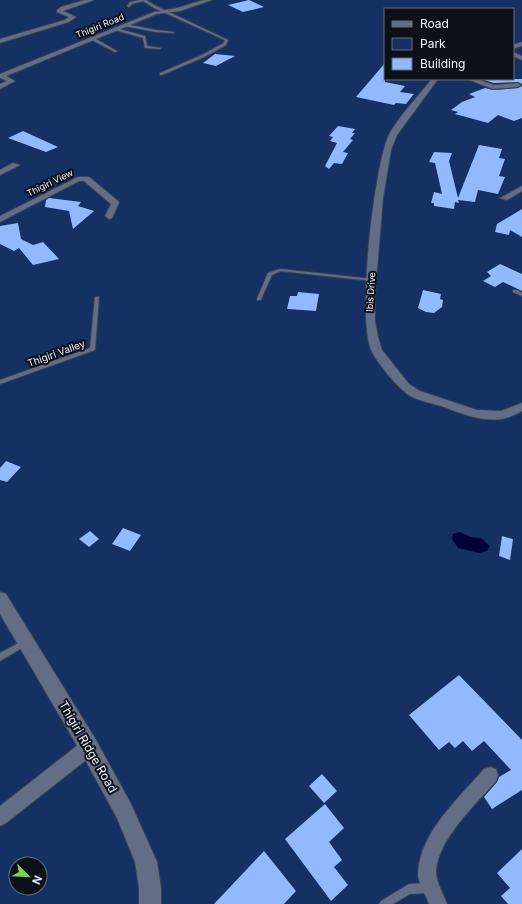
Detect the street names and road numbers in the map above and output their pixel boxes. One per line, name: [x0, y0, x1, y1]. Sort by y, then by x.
street label: Thigiri Road: [74, 11, 126, 40]
street label: Thigiri View: [25, 166, 75, 198]
street label: Ibis Drive: [364, 272, 377, 312]
street label: Thigiri Valley: [25, 337, 87, 369]
street label: Thigiri Ridge Road: [56, 698, 121, 795]

